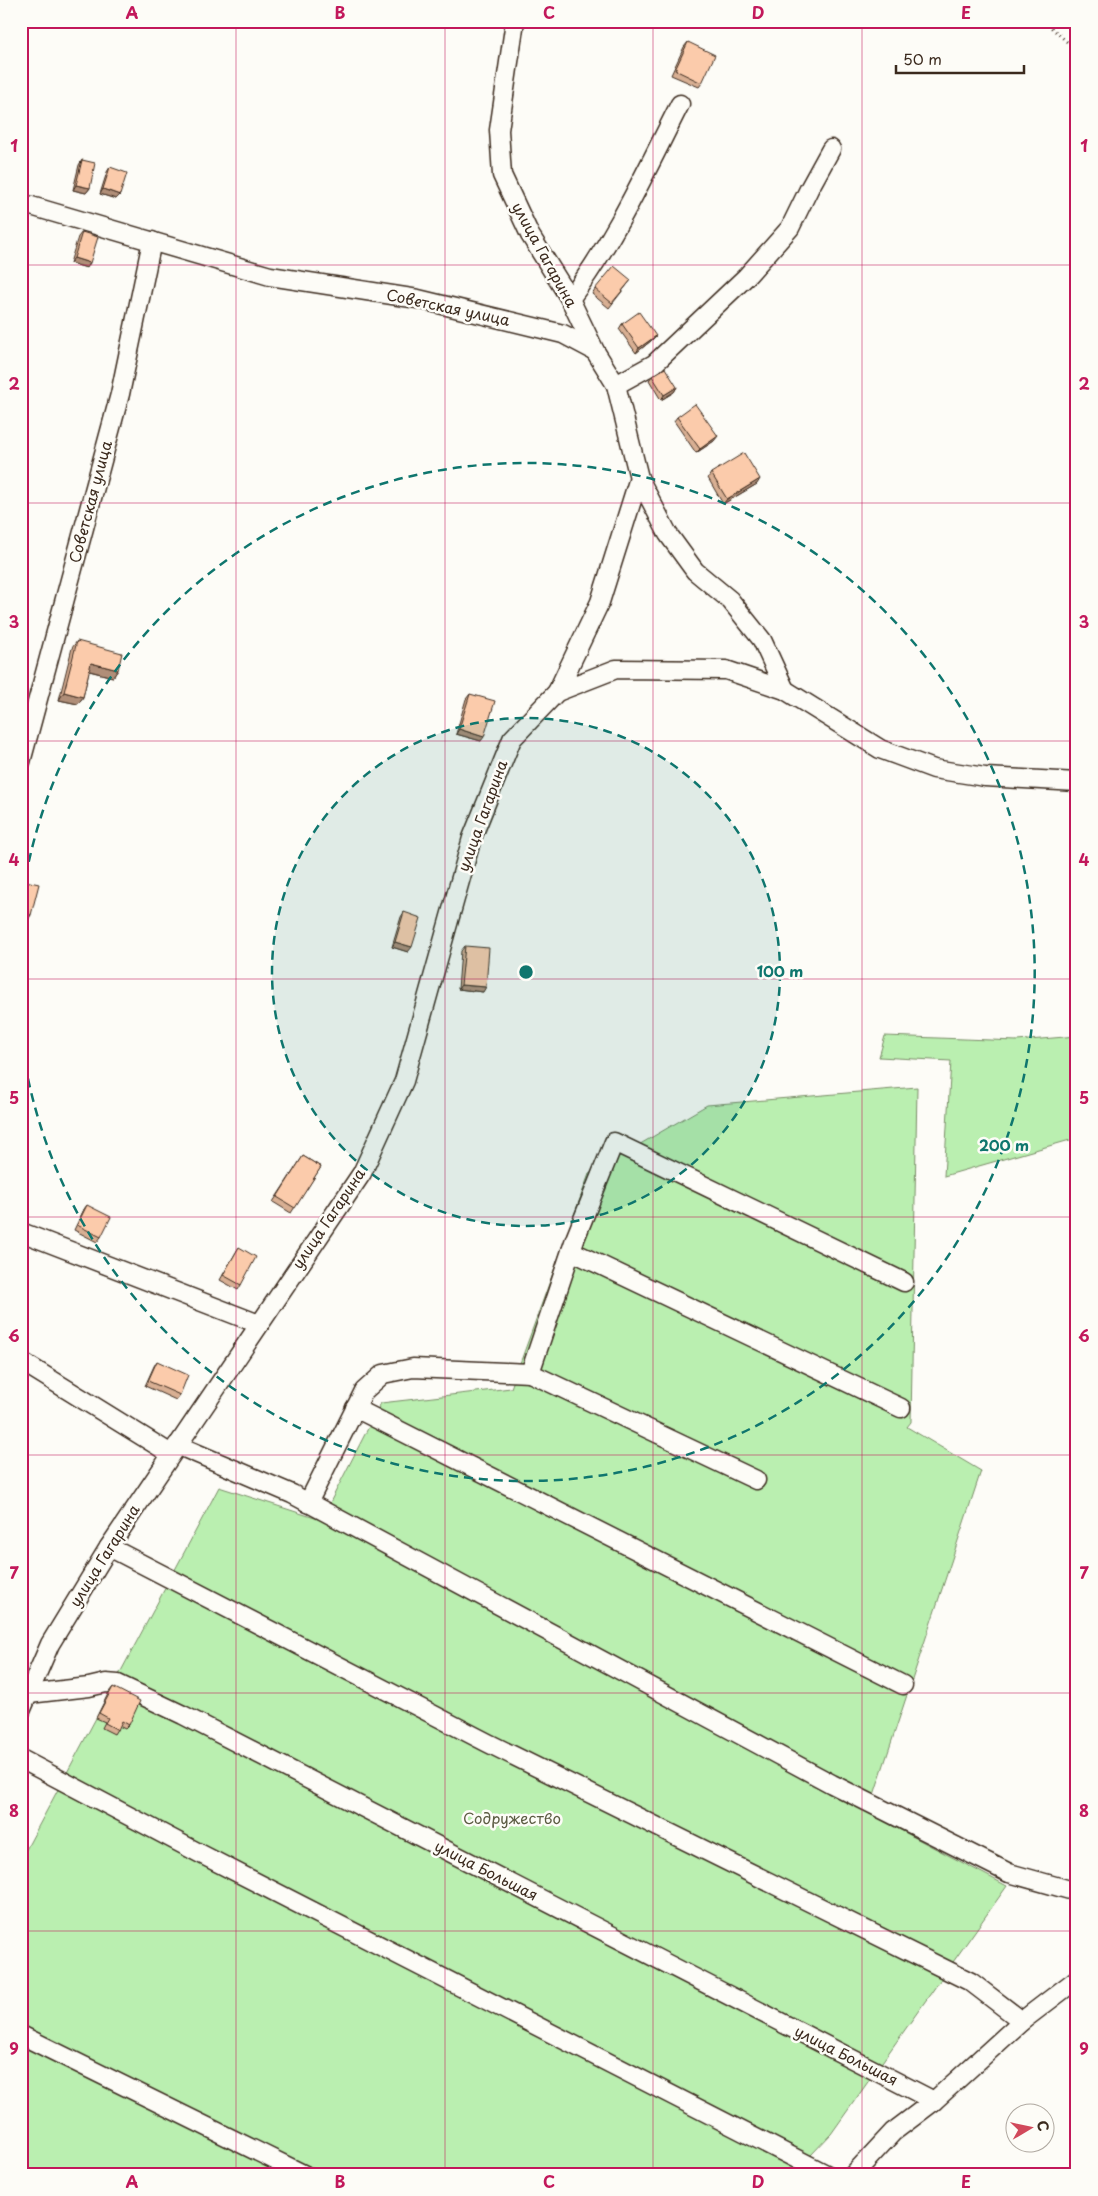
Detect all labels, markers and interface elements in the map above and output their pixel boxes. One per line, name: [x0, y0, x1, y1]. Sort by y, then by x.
text: A: [126, 0, 139, 24]
text: B: [335, 0, 346, 24]
text: C: [543, 0, 555, 24]
text: D: [752, 0, 764, 24]
text: E: [961, 0, 971, 24]
scale bar: [896, 42, 1023, 74]
text: 50 m: [903, 47, 942, 70]
text: 1: [10, 133, 18, 157]
text: 1: [1080, 133, 1088, 157]
street label: улица Гагарина: [507, 197, 584, 312]
street label: Советская улица: [384, 282, 513, 331]
text: 2: [8, 371, 20, 395]
text: 2: [1078, 371, 1090, 395]
street label: Советская улица: [62, 437, 117, 565]
text: 3: [9, 609, 19, 633]
text: 3: [1079, 609, 1089, 633]
street label: улица Гагарина: [451, 756, 513, 874]
text: 4: [9, 847, 20, 871]
text: 4: [1079, 847, 1090, 871]
text: 100 m: [757, 959, 803, 982]
centre of rings: [517, 963, 535, 981]
text: 5: [9, 1085, 19, 1109]
text: 5: [1079, 1085, 1089, 1109]
text: 200 m: [979, 1133, 1029, 1156]
street label: улица Гагарина: [285, 1163, 370, 1273]
text: 6: [8, 1323, 20, 1347]
text: 6: [1078, 1323, 1090, 1347]
street label: улица Гагарина: [63, 1499, 145, 1611]
text: 7: [9, 1560, 19, 1584]
text: 7: [1079, 1560, 1089, 1584]
text: 8: [9, 1798, 19, 1822]
text: 8: [1079, 1798, 1089, 1822]
park label: Содружество: [463, 1806, 561, 1829]
street label: улица Большая: [431, 1834, 542, 1906]
street label: улица Большая: [791, 2019, 902, 2091]
text: 9: [9, 2036, 19, 2060]
text: 9: [1079, 2036, 1089, 2060]
north arrow: [1006, 2104, 1056, 2154]
text: С: [1032, 2119, 1055, 2133]
text: A: [126, 2169, 139, 2193]
text: B: [335, 2169, 346, 2193]
text: C: [543, 2169, 555, 2193]
text: D: [752, 2169, 764, 2193]
text: E: [961, 2169, 971, 2193]

